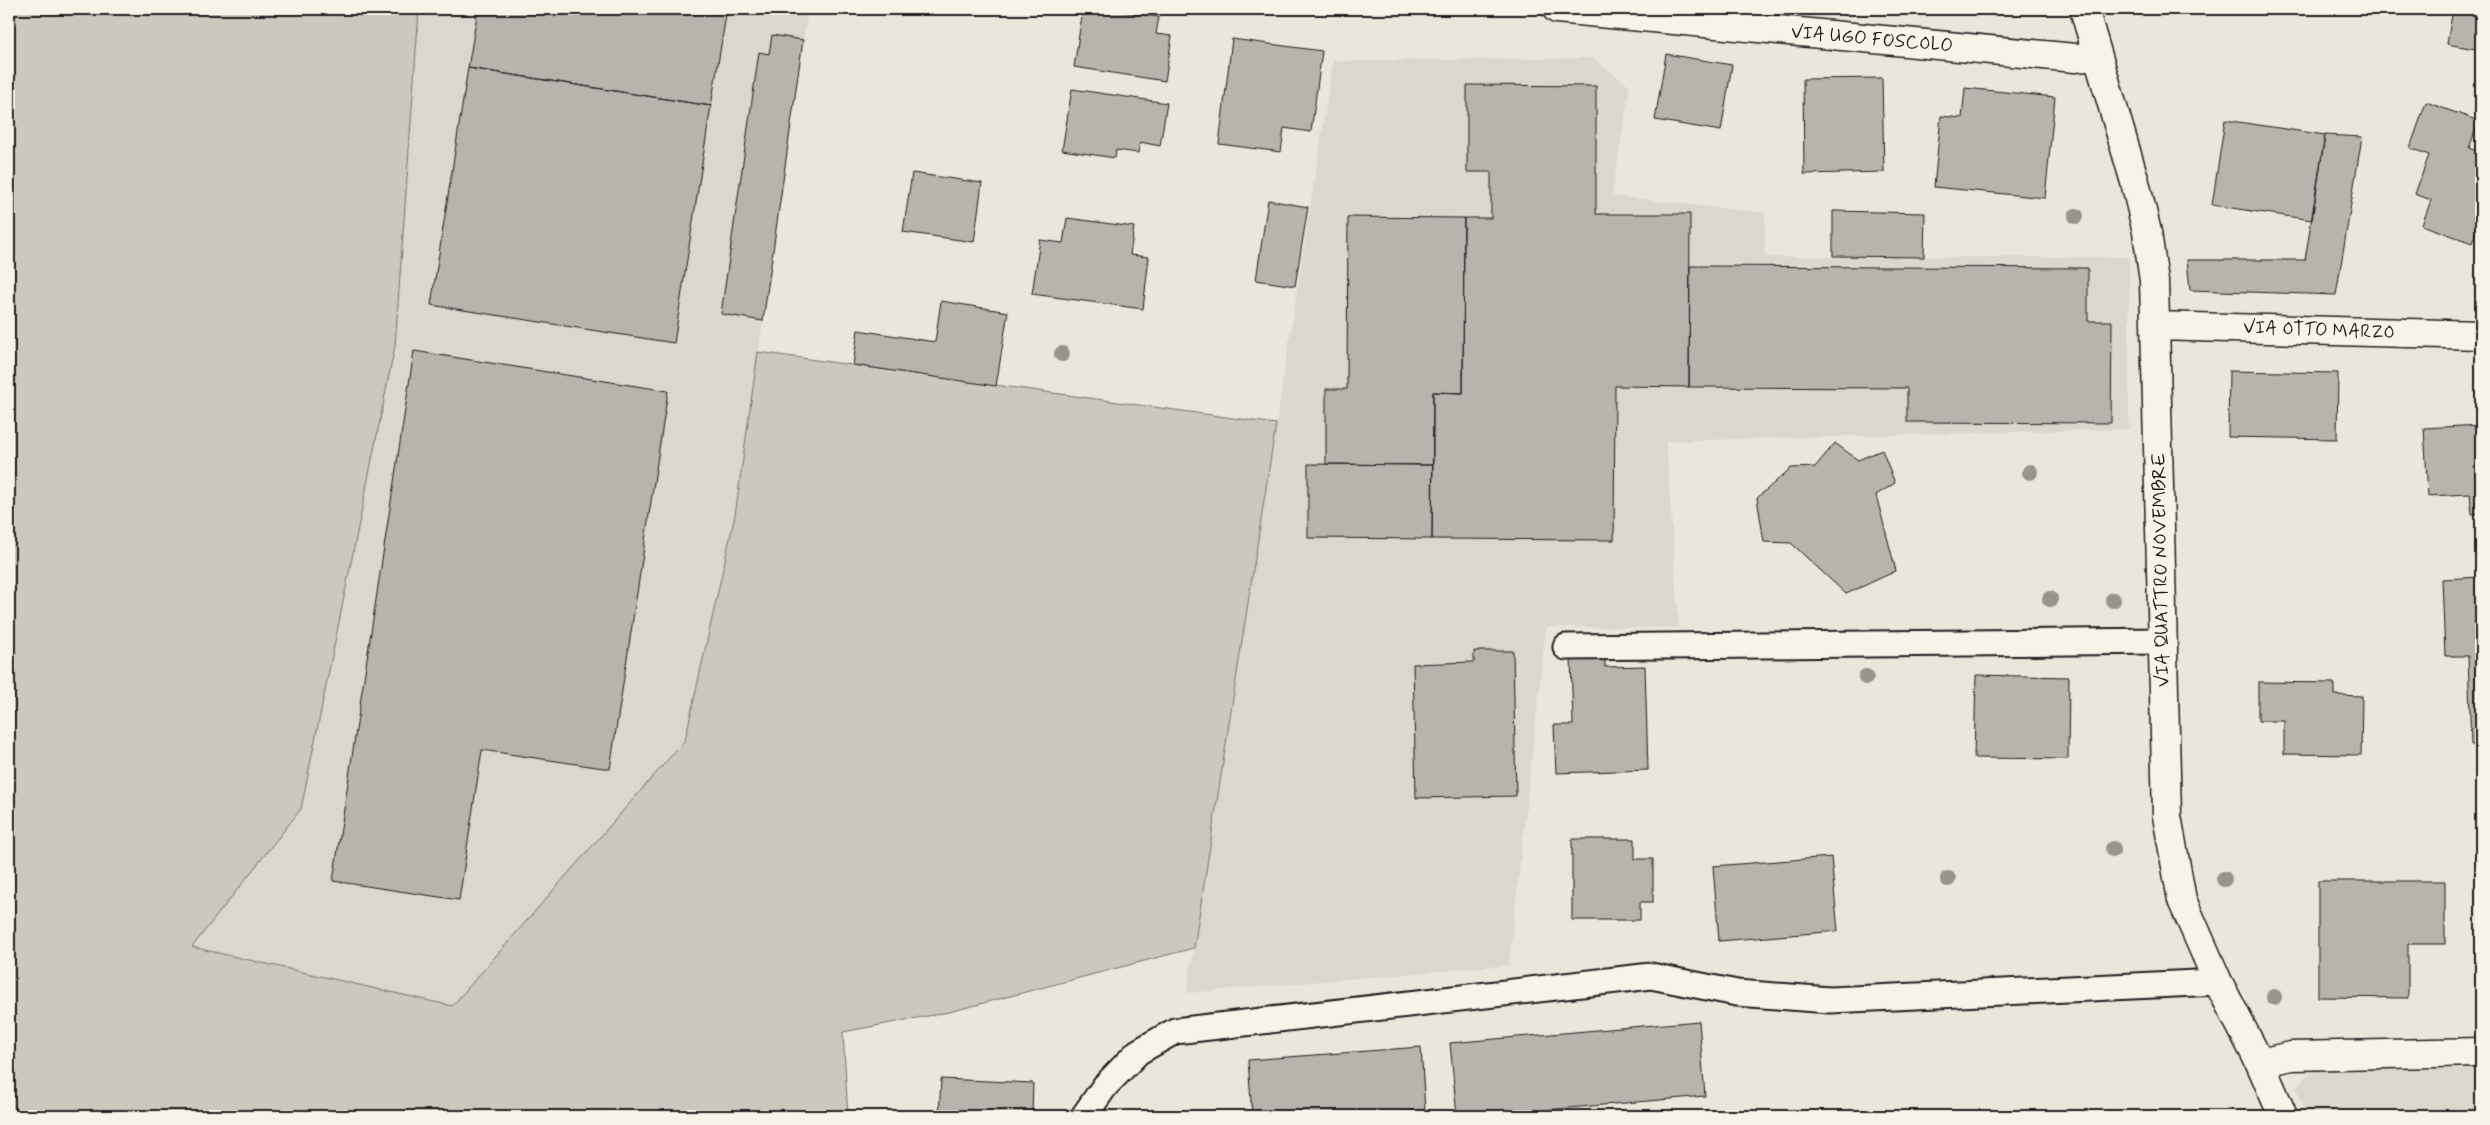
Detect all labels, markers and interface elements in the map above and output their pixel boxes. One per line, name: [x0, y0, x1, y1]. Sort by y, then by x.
street label: VIA UGO FOSCOLO: [1790, 19, 1954, 59]
street label: VIA OTTO MARZO: [2243, 315, 2395, 345]
street label: VIA QUATTRO NOVEMBRE: [2146, 453, 2176, 687]

